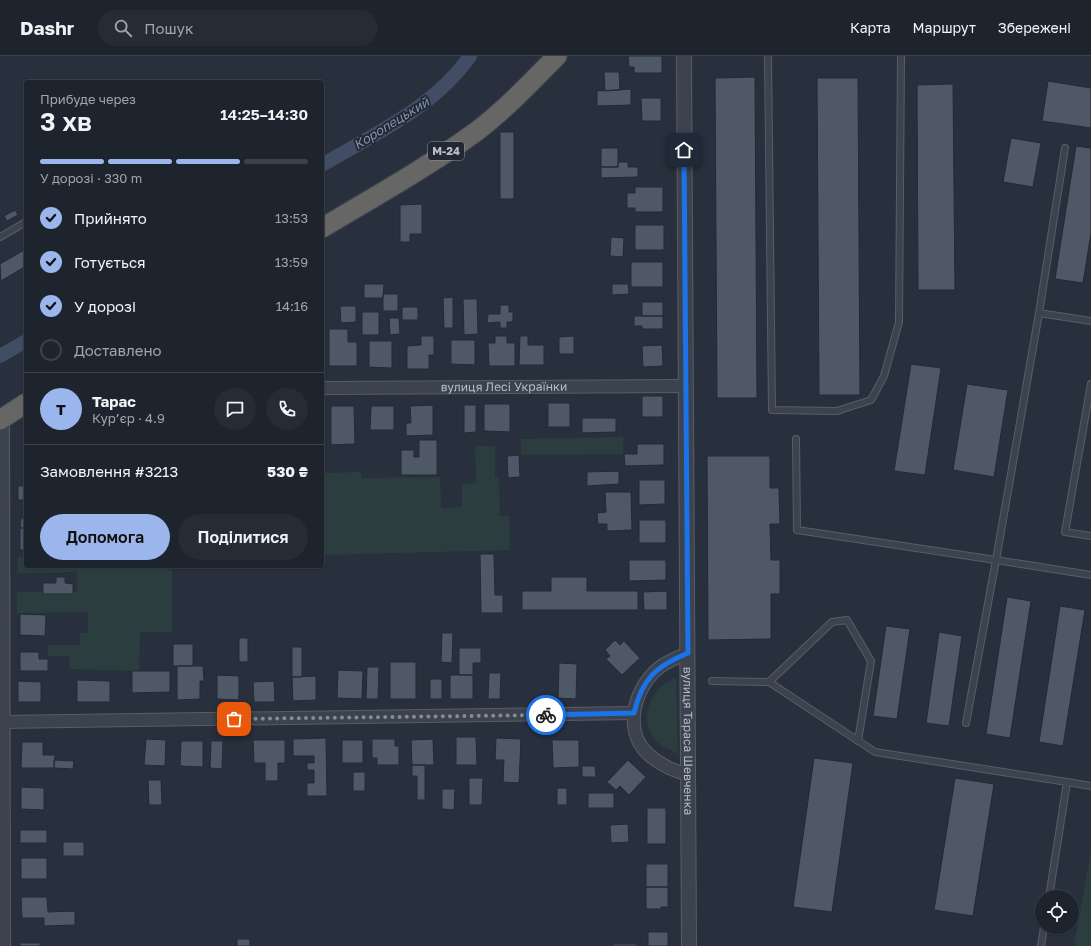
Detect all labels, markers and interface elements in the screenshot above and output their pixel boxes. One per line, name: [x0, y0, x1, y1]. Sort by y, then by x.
search box: [98, 10, 378, 46]
text: Dashr: [20, 16, 74, 39]
icon: search: [112, 17, 134, 39]
text: Пошук: [144, 19, 194, 37]
text: Карта: [850, 19, 891, 36]
text: Маршрут: [913, 19, 976, 36]
text: Збережені: [998, 19, 1071, 36]
text: Прибуде через: [40, 91, 136, 107]
water label: Коропецький: [350, 93, 433, 153]
text: 14:25–14:30: [220, 105, 308, 123]
text: 3 хв: [40, 106, 92, 137]
pin: [667, 133, 701, 167]
icon: home: [673, 139, 695, 161]
road number: М-24: [428, 142, 464, 160]
text: У дорозі · 330 m: [40, 170, 142, 186]
icon: check: [40, 207, 62, 229]
text: Прийнято: [74, 209, 147, 227]
text: 13:53: [275, 210, 308, 226]
icon: check: [40, 251, 62, 273]
text: Готується: [74, 253, 146, 271]
text: 13:59: [275, 254, 308, 270]
icon: check: [40, 295, 62, 317]
text: У дорозі: [74, 297, 136, 315]
text: 14:16: [276, 298, 308, 314]
text: Доставлено: [74, 341, 162, 359]
street label: вулиця Лесі Українки: [441, 379, 567, 394]
button: chat: [214, 388, 256, 430]
button: phone: [266, 388, 308, 430]
text: Тарас: [92, 392, 136, 410]
text: Т: [56, 400, 66, 418]
text: Кур’єр · 4.9: [92, 410, 165, 426]
text: Замовлення #3213: [40, 462, 178, 480]
text: 530 ₴: [267, 462, 308, 480]
button: Допомога: [40, 514, 170, 560]
button: Поділитися: [178, 514, 308, 560]
street label: вулиця Тараса Шевченка: [680, 667, 696, 815]
courier: [526, 695, 566, 735]
pin: [217, 702, 251, 736]
icon: bike: [535, 704, 557, 726]
icon: bag: [223, 708, 245, 730]
map controls: [1035, 890, 1079, 934]
button: locate: [1035, 890, 1079, 934]

